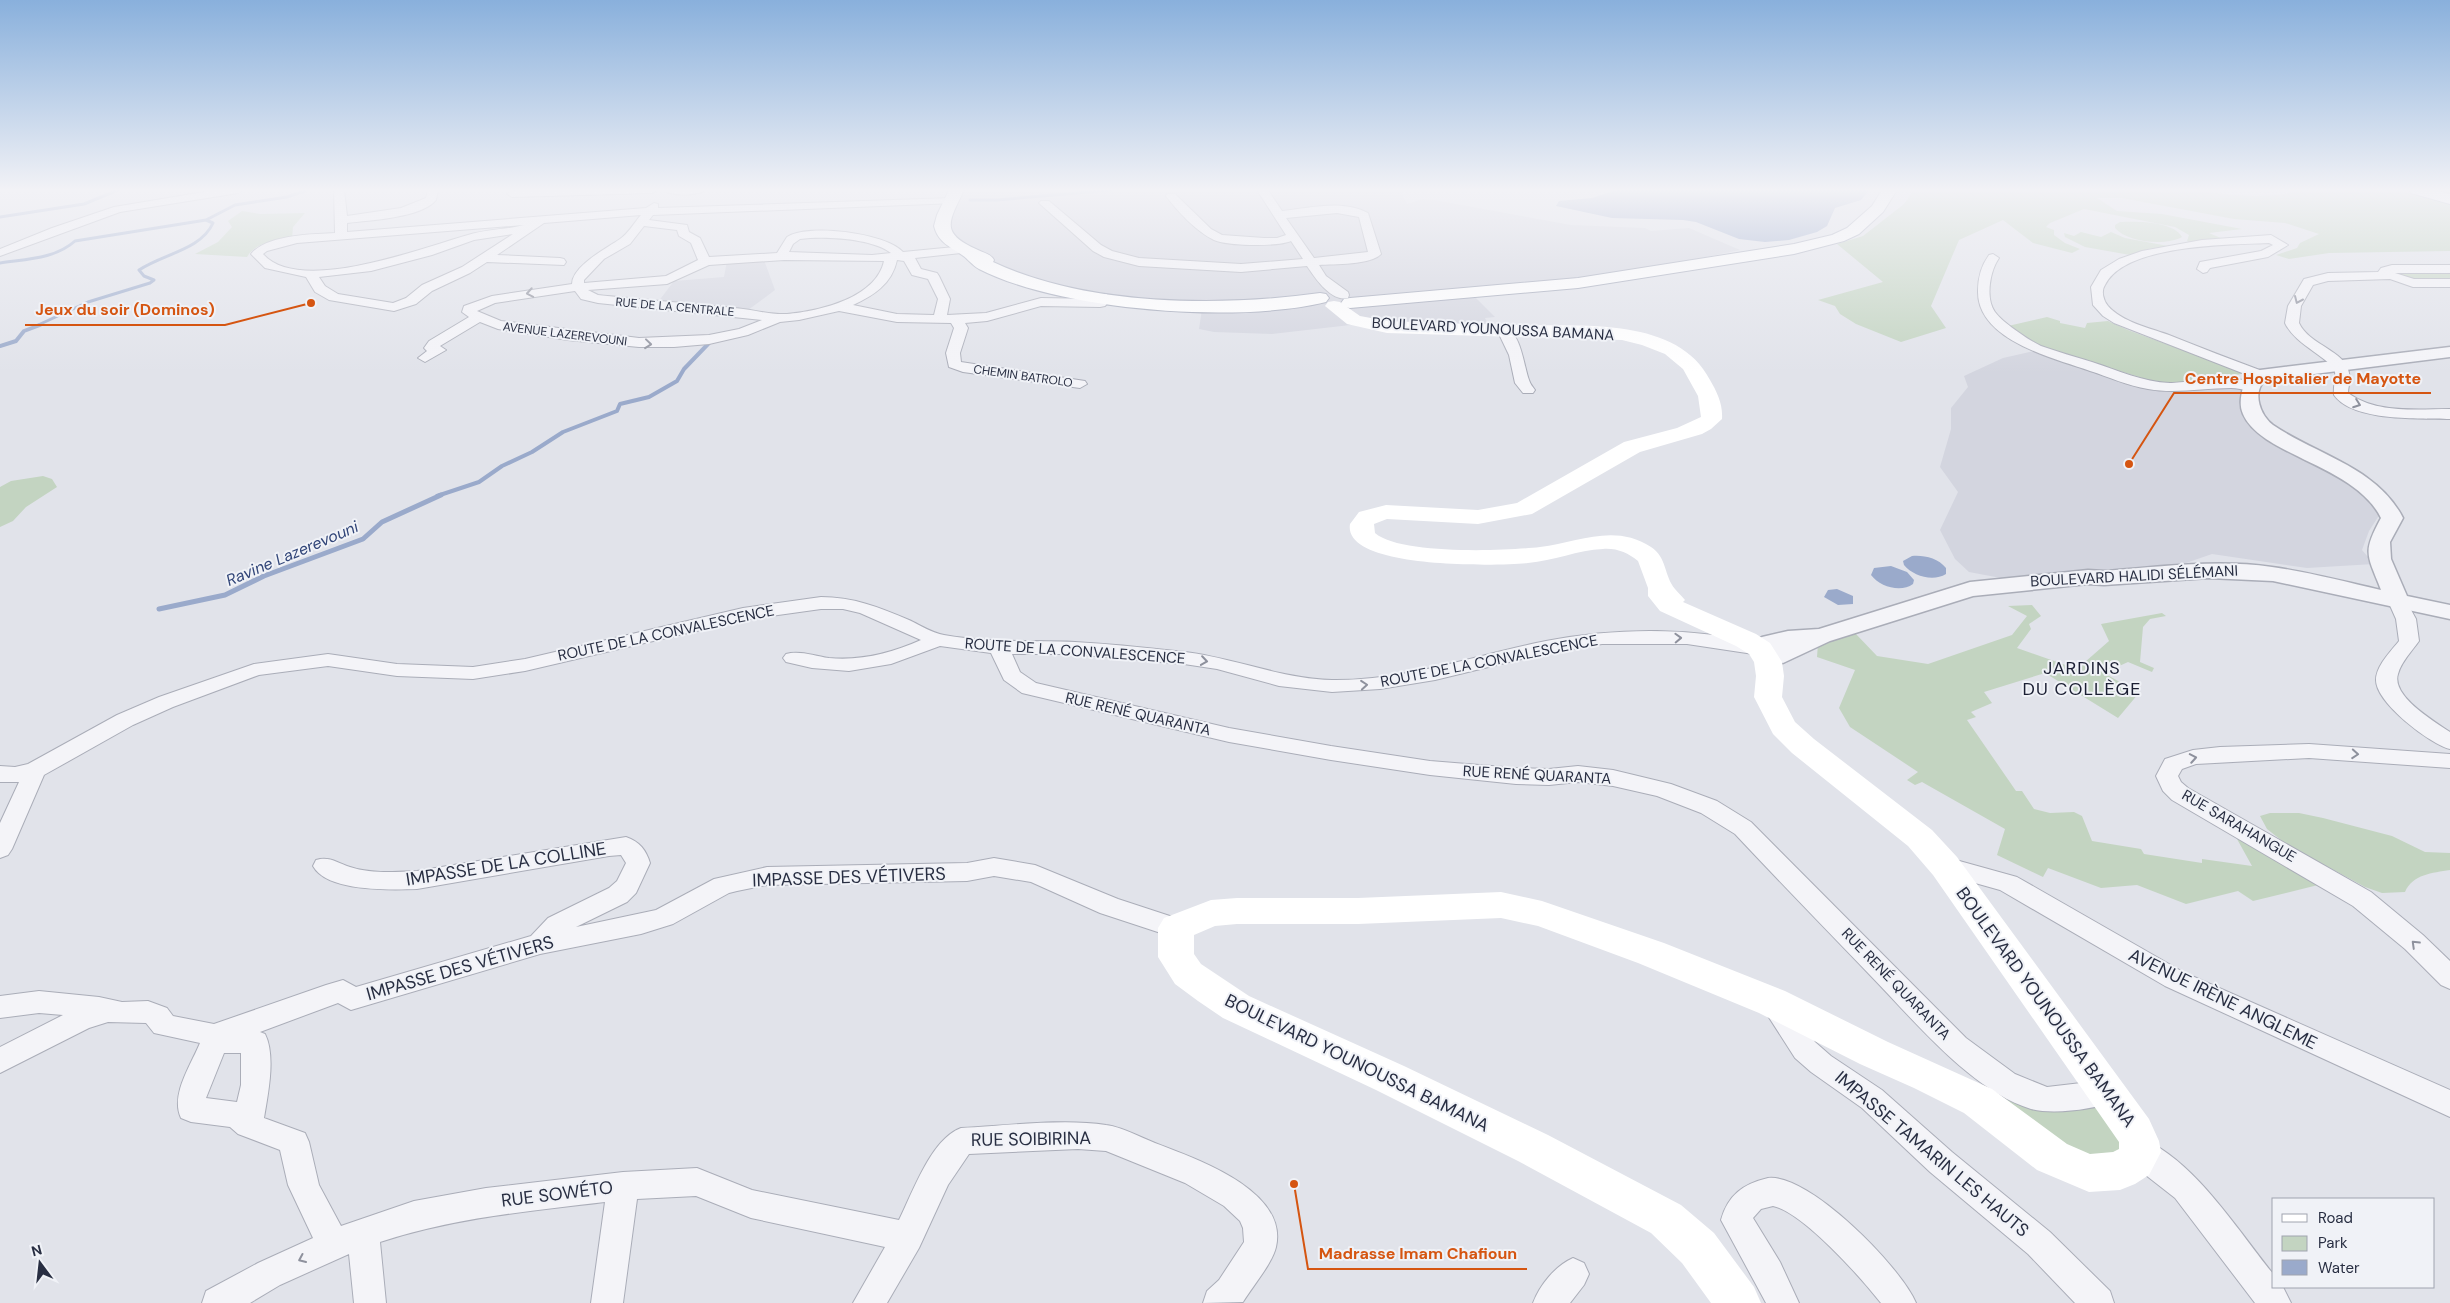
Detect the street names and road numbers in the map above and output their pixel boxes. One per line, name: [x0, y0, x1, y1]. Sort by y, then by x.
street label: RUE DE LA CENTRALE: [615, 294, 735, 320]
street label: BOULEVARD YOUNOUSSA BAMANA: [1371, 313, 1615, 345]
street label: AVENUE LAZEREVOUNI: [502, 318, 628, 350]
street label: CHEMIN BATROLO: [972, 361, 1074, 391]
street label: BOULEVARD HALIDI SÉLÉMANI: [2030, 561, 2238, 591]
street label: ROUTE DE LA CONVALESCENCE: [556, 600, 776, 666]
street label: ROUTE DE LA CONVALESCENCE: [1379, 630, 1599, 692]
street label: ROUTE DE LA CONVALESCENCE: [964, 633, 1186, 669]
street label: RUE RENÉ QUARANTA: [1063, 688, 1213, 740]
street label: RUE RENÉ QUARANTA: [1462, 761, 1612, 789]
street label: RUE SARAHANGUE: [2178, 785, 2300, 867]
street label: IMPASSE DE LA COLLINE: [404, 836, 608, 892]
street label: IMPASSE DES VÉTIVERS: [752, 862, 946, 892]
street label: BOULEVARD YOUNOUSSA BAMANA: [1951, 882, 2141, 1132]
street label: RUE RENÉ QUARANTA: [1837, 924, 1955, 1044]
street label: IMPASSE DES VÉTIVERS: [364, 930, 556, 1006]
street label: AVENUE IRÈNE ANGLEME: [2125, 943, 2321, 1055]
street label: BOULEVARD YOUNOUSSA BAMANA: [1221, 988, 1493, 1138]
street label: IMPASSE TAMARIN LES HAUTS: [1830, 1066, 2034, 1242]
street label: RUE SOIBIRINA: [971, 1126, 1091, 1152]
street label: RUE SOWÉTO: [500, 1175, 614, 1213]

